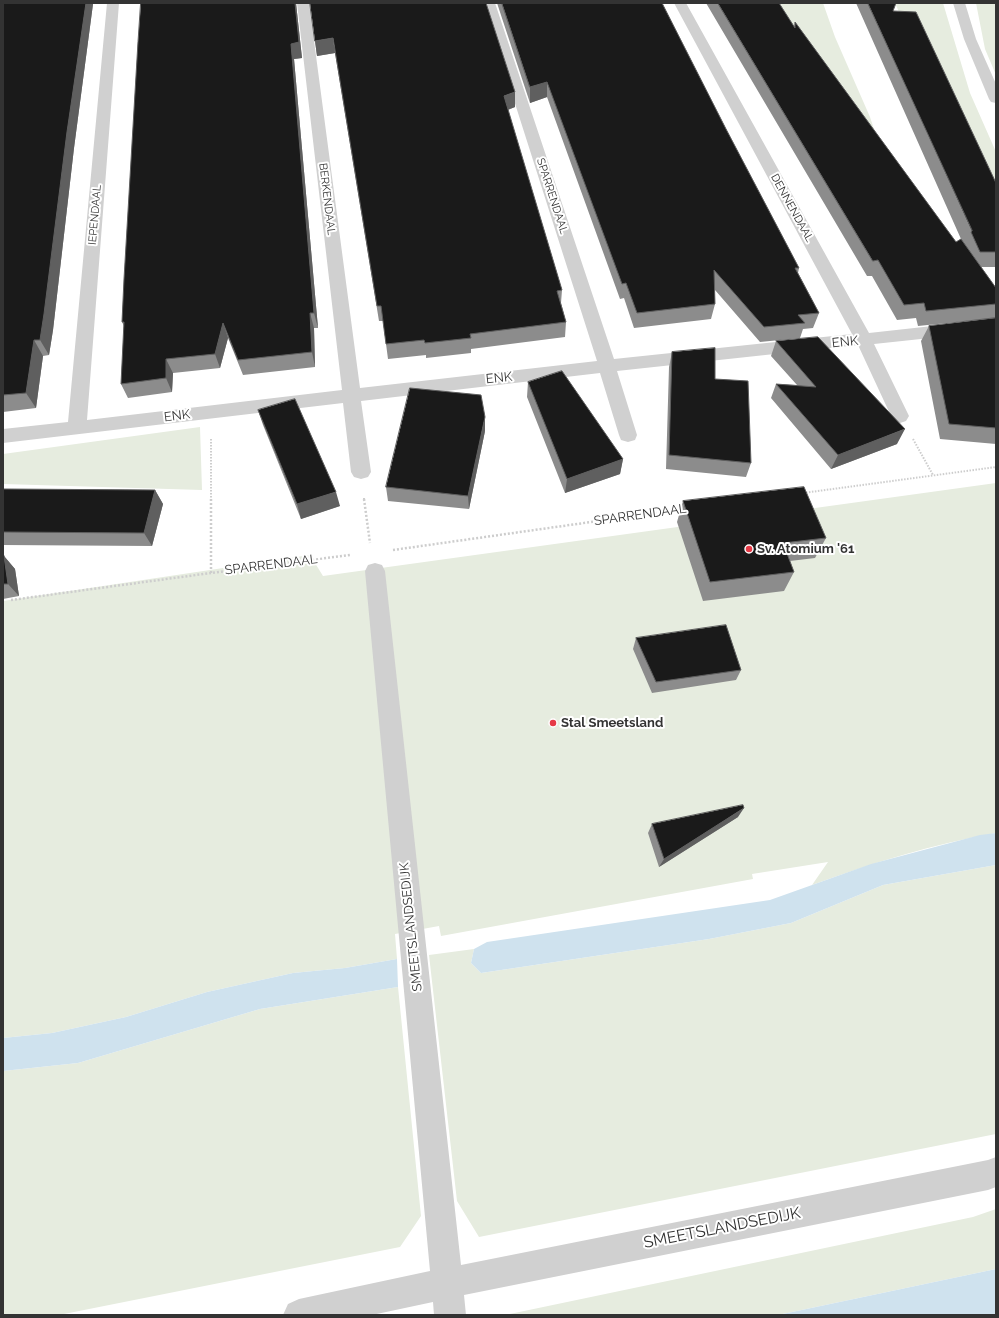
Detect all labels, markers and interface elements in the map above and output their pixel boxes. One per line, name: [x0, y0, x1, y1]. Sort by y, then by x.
street label: SPARRENDAAL: [534, 156, 570, 236]
street label: BERKENDAAL: [316, 162, 338, 236]
street label: DENNENDAAL: [768, 172, 816, 244]
street label: IEPENDAAL: [86, 184, 104, 246]
street label: ENK: [831, 333, 859, 351]
street label: ENK: [485, 369, 513, 387]
street label: ENK: [163, 407, 191, 425]
street label: SPARRENDAAL: [593, 501, 687, 529]
place label: Sv. Atomium '61: [757, 541, 854, 557]
marker: Sv. Atomium '61: [744, 544, 754, 554]
street label: SPARRENDAAL: [224, 552, 318, 578]
place label: Stal Smeetsland: [561, 715, 663, 731]
marker: Stal Smeetsland: [548, 718, 558, 728]
street label: SMEETSLANDSEDIJK: [396, 862, 426, 992]
street label: SMEETSLANDSEDIJK: [642, 1203, 802, 1253]

